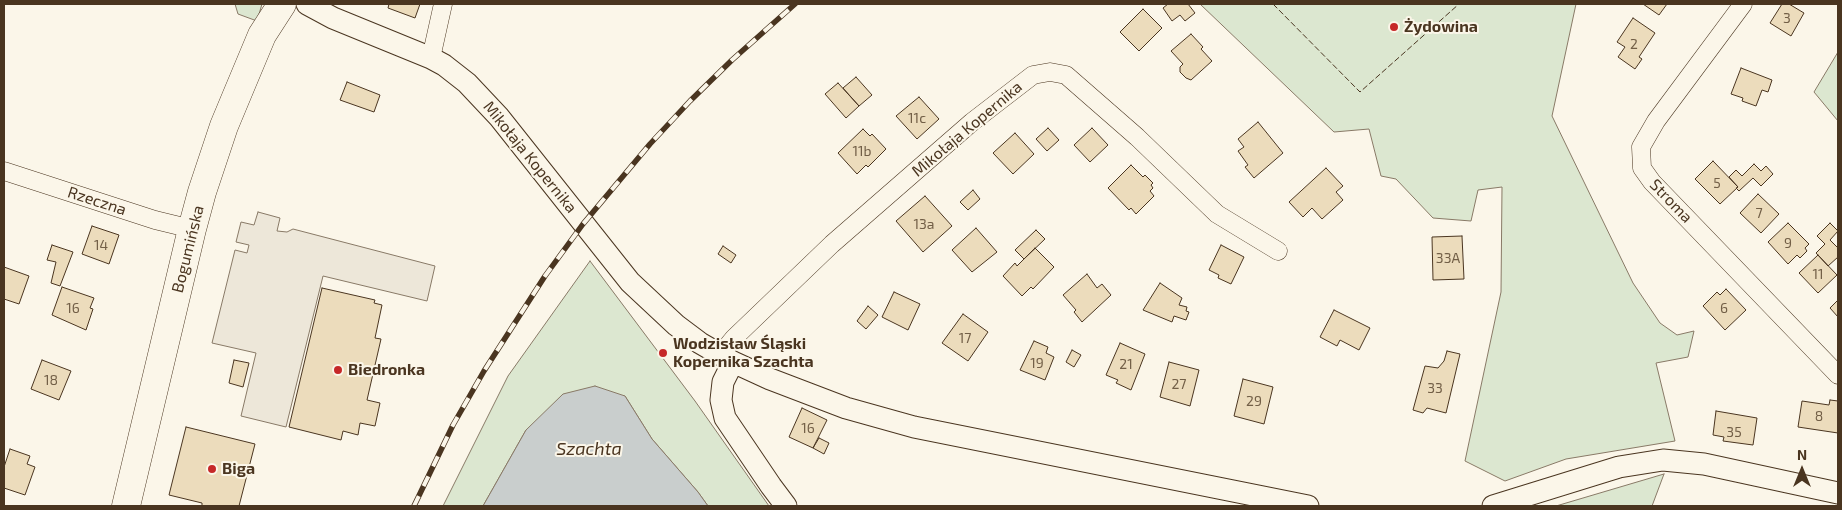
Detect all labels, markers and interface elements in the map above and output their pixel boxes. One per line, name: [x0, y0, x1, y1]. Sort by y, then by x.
house number: 3: [1783, 10, 1791, 26]
place label: Żydowina: [1404, 17, 1478, 37]
marker: Żydowina: [1388, 21, 1400, 33]
house number: 2: [1630, 36, 1638, 52]
street label: Mikołaja Kopernika: [908, 77, 1026, 181]
street label: Mikołaja Kopernika: [479, 97, 581, 217]
house number: 11c: [908, 110, 926, 126]
house number: 11b: [852, 143, 872, 159]
street label: Stroma: [1646, 175, 1696, 227]
house number: 5: [1713, 175, 1721, 191]
street label: Rzeczna: [65, 182, 129, 220]
street label: Bogumińska: [168, 203, 208, 295]
house number: 7: [1755, 205, 1763, 221]
house number: 13a: [913, 216, 935, 232]
house number: 9: [1784, 235, 1792, 251]
house number: 14: [94, 237, 108, 253]
house number: 33A: [1436, 250, 1460, 266]
house number: 11: [1812, 266, 1824, 282]
house number: 16: [66, 300, 80, 316]
house number: 6: [1720, 300, 1728, 316]
house number: 17: [959, 330, 971, 346]
place label: Wodzisław Śląski Kopernika Szachta: [673, 334, 814, 372]
marker: Wodzisław Śląski Kopernika Szachta: [657, 347, 669, 359]
house number: 19: [1030, 355, 1044, 371]
house number: 21: [1119, 356, 1133, 372]
place label: Biedronka: [348, 360, 425, 380]
marker: Biedronka: [332, 364, 344, 376]
house number: 18: [44, 372, 58, 388]
house number: 27: [1171, 376, 1187, 392]
house number: 33: [1427, 380, 1443, 396]
house number: 29: [1246, 393, 1262, 409]
house number: 8: [1815, 408, 1823, 424]
house number: 16: [801, 420, 815, 436]
house number: 35: [1726, 424, 1742, 440]
water label: Szachta: [556, 438, 622, 460]
north arrow: [1777, 445, 1827, 495]
text: N: [1797, 446, 1807, 463]
place label: Biga: [222, 459, 255, 479]
marker: Biga: [206, 463, 218, 475]

